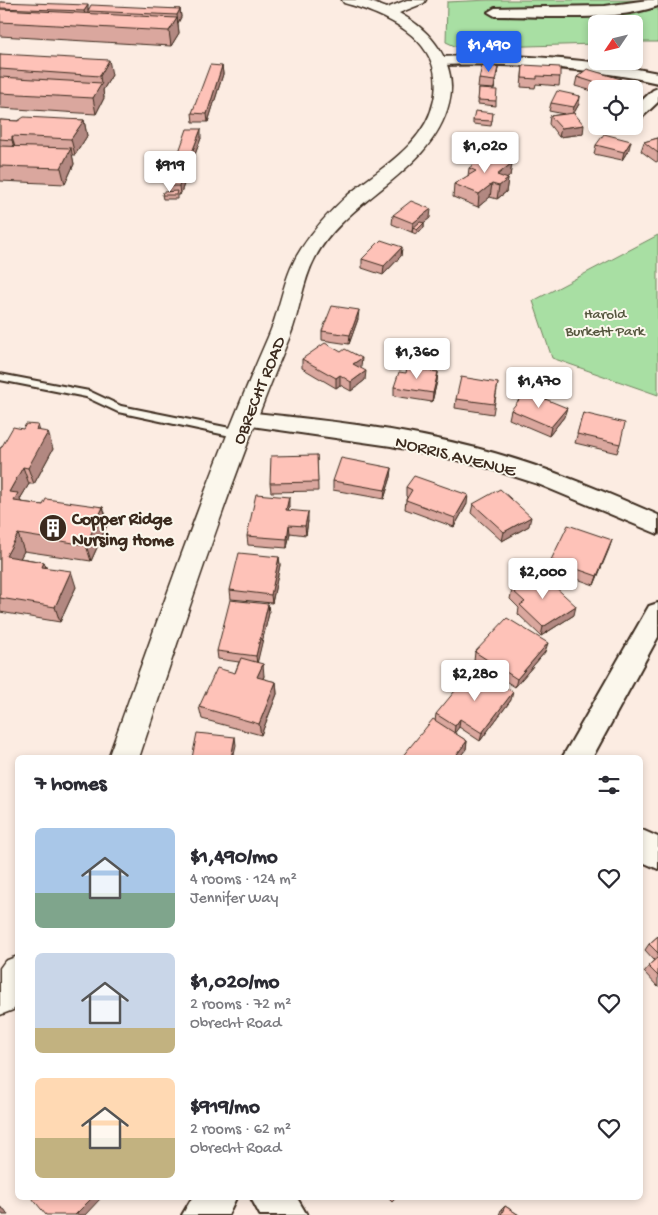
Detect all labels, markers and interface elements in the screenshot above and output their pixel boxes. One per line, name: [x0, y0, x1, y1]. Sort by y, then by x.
north arrow: [588, 15, 642, 70]
map controls: [588, 15, 643, 135]
pin: $1,490: [448, 30, 530, 73]
text: $1,490: [467, 37, 511, 56]
button: locate: [588, 80, 643, 135]
pin: $1,020: [444, 132, 526, 174]
text: $1,020: [463, 138, 507, 157]
pin: $919: [140, 150, 200, 193]
text: $919: [155, 157, 185, 176]
park label: Harold Burkett Park: [565, 306, 646, 341]
street label: OBRECHT ROAD: [229, 334, 292, 448]
pin: $1,360: [376, 338, 458, 380]
text: $1,360: [395, 344, 439, 363]
pin: $1,470: [498, 366, 580, 409]
text: $1,470: [517, 373, 561, 392]
street label: NORRIS AVENUE: [393, 432, 519, 483]
place label: Copper Ridge Nursing Home: [71, 510, 175, 552]
building icon: Copper Ridge Nursing Home: [38, 513, 68, 543]
pin: $2,000: [502, 558, 584, 600]
text: $2,000: [519, 564, 567, 583]
pin: $2,280: [434, 660, 516, 702]
text: $2,280: [452, 666, 498, 685]
icon: filters: [595, 771, 623, 799]
text: 7 homes: [35, 773, 107, 798]
text: $1,490/mo: [190, 846, 278, 871]
icon: home: [75, 848, 135, 908]
icon: heart: [595, 864, 623, 892]
text: 4 rooms · 124 m²: [190, 871, 297, 890]
text: Jennifer Way: [190, 890, 278, 909]
text: $1,020/mo: [190, 971, 280, 996]
icon: home: [75, 973, 135, 1033]
icon: heart: [595, 989, 623, 1017]
text: 2 rooms · 72 m²: [190, 996, 291, 1015]
text: Obrecht Road: [190, 1015, 281, 1034]
text: $919/mo: [190, 1096, 260, 1121]
icon: home: [75, 1098, 135, 1158]
icon: heart: [595, 1114, 623, 1142]
text: 2 rooms · 62 m²: [190, 1121, 291, 1140]
text: Obrecht Road: [190, 1140, 281, 1159]

